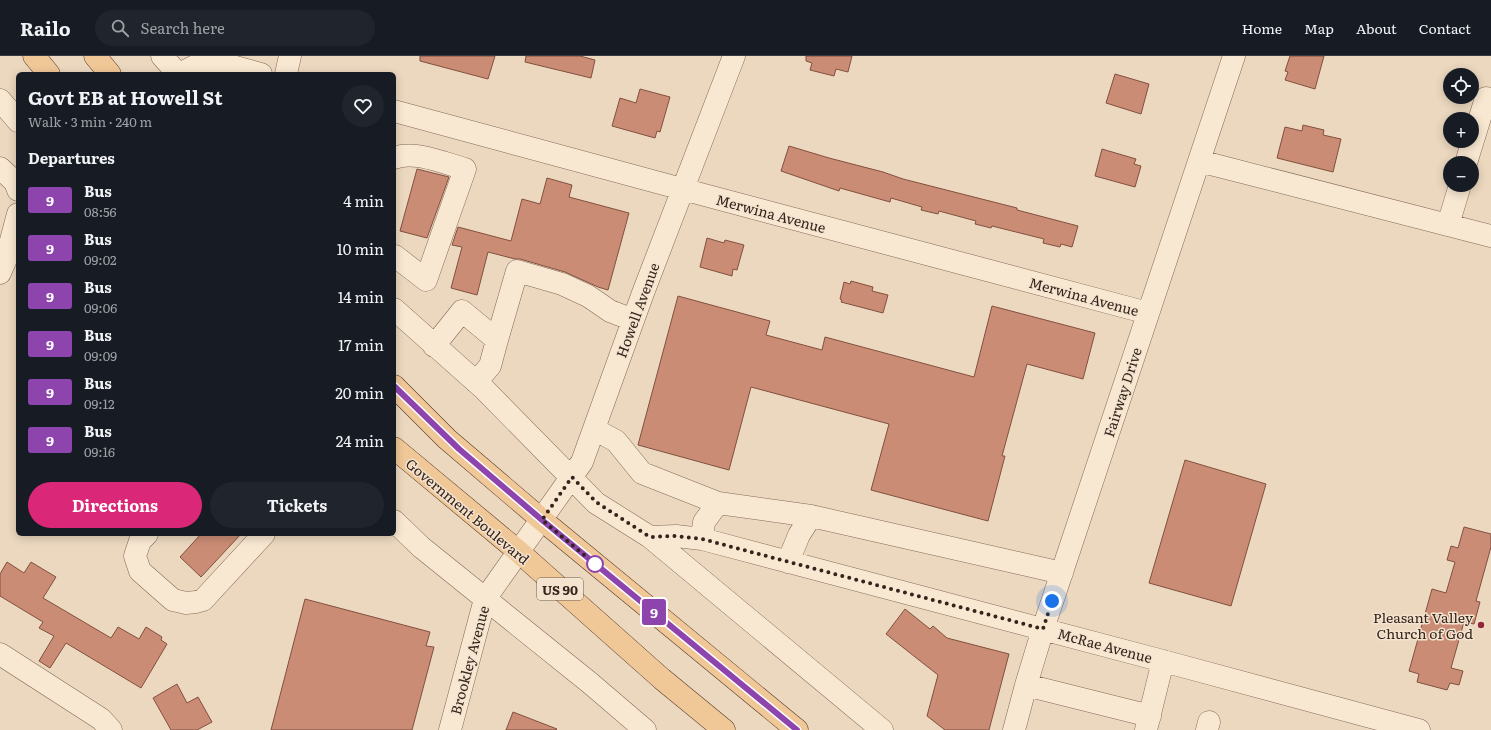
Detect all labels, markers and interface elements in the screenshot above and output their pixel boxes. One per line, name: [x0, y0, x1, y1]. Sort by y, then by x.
search box: [95, 10, 375, 46]
text: Railo: [20, 14, 71, 42]
text: Search here: [141, 16, 225, 39]
icon: search: [109, 17, 131, 39]
text: Home: [1242, 18, 1282, 38]
text: Map: [1304, 18, 1334, 38]
text: About: [1356, 18, 1397, 38]
text: Contact: [1419, 18, 1471, 38]
map controls: [1443, 68, 1479, 192]
button: locate: [1443, 68, 1479, 104]
text: Govt EB at Howell St: [28, 83, 223, 111]
button: heart: [342, 85, 384, 127]
text: Walk · 3 min · 240 m: [28, 112, 152, 131]
button: +: [1443, 112, 1479, 148]
text: Departures: [28, 146, 115, 169]
button: −: [1443, 156, 1479, 192]
text: Bus: [84, 179, 112, 202]
text: 4 min: [343, 189, 384, 212]
street label: Merwina Avenue: [714, 189, 828, 237]
text: 9: [46, 190, 54, 210]
text: 08:56: [84, 202, 117, 221]
text: Bus: [84, 227, 112, 250]
text: 10 min: [337, 237, 384, 260]
text: 9: [46, 238, 54, 258]
text: 09:02: [84, 250, 117, 269]
street label: Howell Avenue: [611, 260, 663, 360]
street label: Merwina Avenue: [1027, 272, 1141, 320]
text: Bus: [84, 275, 112, 298]
text: 14 min: [338, 285, 384, 308]
text: 9: [46, 286, 54, 306]
text: 09:06: [84, 298, 117, 317]
text: Bus: [84, 323, 112, 346]
text: 17 min: [338, 333, 384, 356]
text: 9: [46, 334, 54, 354]
street label: Fairway Drive: [1098, 345, 1146, 439]
text: 09:09: [84, 346, 117, 365]
text: Bus: [84, 371, 112, 394]
text: 20 min: [335, 381, 384, 404]
text: 9: [46, 382, 54, 402]
text: 09:12: [84, 394, 115, 413]
text: Bus: [84, 419, 112, 442]
text: 24 min: [336, 429, 384, 452]
text: 9: [46, 430, 54, 450]
text: 09:16: [84, 442, 115, 461]
street label: Government Boulevard: [402, 453, 534, 569]
button: Directions: [28, 482, 202, 528]
button: Tickets: [210, 482, 384, 528]
unlabelled marker: [586, 555, 604, 573]
road number: US 90: [537, 578, 583, 600]
your location: [1042, 591, 1062, 611]
line badge: 9: [641, 599, 667, 625]
text: 9: [650, 602, 658, 622]
street label: Brookley Avenue: [445, 603, 493, 717]
place label: Pleasant Valley Church of God: [1373, 607, 1474, 643]
marker: Pleasant Valley Church of God: [1476, 620, 1486, 630]
street label: McRae Avenue: [1055, 623, 1155, 667]

